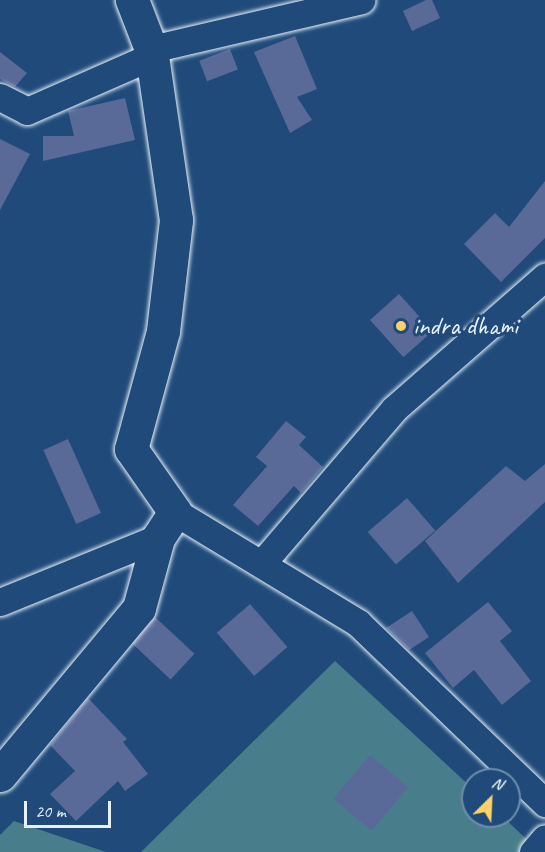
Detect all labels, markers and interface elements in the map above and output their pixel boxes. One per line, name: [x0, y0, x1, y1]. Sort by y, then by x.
place label: indra dhami: [413, 310, 519, 342]
marker: indra dhami: [394, 319, 408, 333]
north arrow: [461, 768, 521, 828]
text: N: [489, 772, 506, 795]
scale bar: [27, 789, 114, 827]
text: 20 m: [35, 800, 66, 822]

